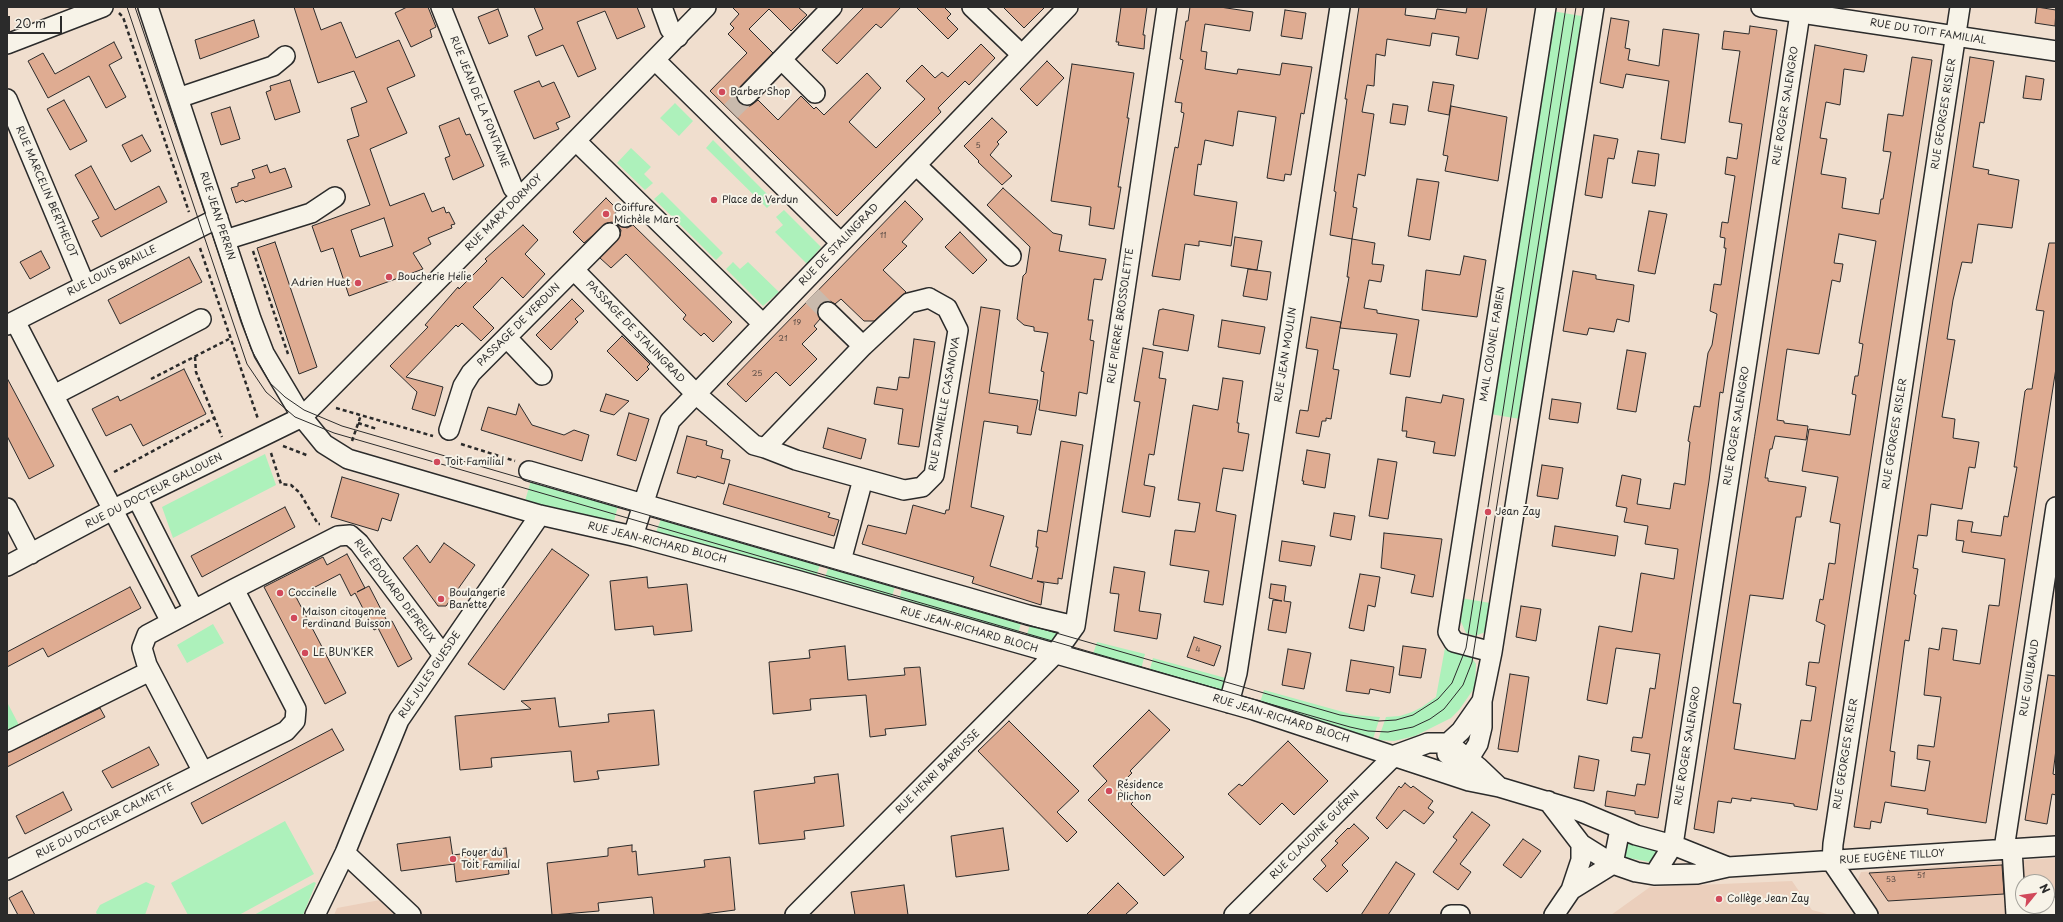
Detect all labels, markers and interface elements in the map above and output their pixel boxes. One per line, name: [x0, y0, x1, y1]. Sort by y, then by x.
scale bar: [10, 8, 64, 34]
text: 20 m: [15, 14, 46, 32]
street label: RUE DU TOIT FAMILIAL: [1869, 17, 1987, 47]
street label: RUE JEAN DE LA FONTAINE: [447, 34, 511, 170]
street label: RUE ROGER SALENGRO: [1771, 45, 1801, 167]
street label: RUE GEORGES RISLER: [1929, 57, 1959, 171]
place label: Barber Shop: [730, 86, 790, 98]
marker: Barber Shop: [717, 87, 727, 97]
street label: RUE MARCELIN BERTHELOT: [13, 124, 79, 260]
house number: 5: [975, 141, 981, 151]
street label: RUE JEAN PERRIN: [197, 170, 237, 262]
street label: RUE MARX DORMOY: [463, 172, 545, 254]
place label: Place de Verdun: [722, 194, 798, 206]
marker: Place de Verdun: [709, 195, 719, 205]
street label: RUE DE STALINGRAD: [797, 201, 881, 289]
place label: Coiffure Michèle Marc: [614, 202, 679, 226]
marker: Coiffure Michèle Marc: [601, 209, 611, 219]
house number: 11: [880, 231, 886, 241]
street label: RUE LOUIS BRAILLE: [65, 243, 159, 299]
street label: RUE PIERRE BROSSOLETTE: [1106, 247, 1136, 385]
place label: Boucherie Helie: [397, 271, 472, 283]
marker: Boucherie Helie: [384, 272, 394, 282]
place label: Adrien Huet: [291, 277, 350, 289]
marker: Adrien Huet: [353, 278, 363, 288]
street label: PASSAGE DE STALINGRAD: [583, 279, 687, 385]
street label: PASSAGE DE VERDUN: [475, 281, 563, 369]
street label: MAIL COLONEL FABIEN: [1478, 285, 1508, 403]
street label: RUE JEAN MOULIN: [1273, 306, 1299, 404]
house number: 19: [793, 318, 801, 328]
house number: 21: [778, 334, 788, 344]
street label: RUE DANIELLE CASANOVA: [927, 336, 963, 472]
street label: RUE ROGER SALENGRO: [1722, 365, 1752, 487]
house number: 25: [752, 369, 762, 379]
street label: RUE GEORGES RISLER: [1880, 377, 1910, 491]
street label: RUE DU DOCTEUR GALLOUEN: [84, 451, 224, 531]
place label: Toit Familial: [445, 456, 504, 468]
marker: Toit Familial: [432, 457, 442, 467]
place label: Jean Zay: [1496, 506, 1540, 518]
marker: Jean Zay: [1483, 507, 1493, 517]
street label: RUE JEAN-RICHARD BLOCH: [586, 520, 728, 566]
street label: RUE ÉDOUARD DEPREUX: [351, 537, 437, 645]
place label: Coccinelle: [288, 587, 337, 599]
place label: Boulangerie Banette: [449, 587, 505, 610]
marker: Coccinelle: [275, 588, 285, 598]
marker: Boulangerie Banette: [436, 594, 446, 604]
street label: RUE JEAN-RICHARD BLOCH: [899, 605, 1039, 655]
place label: Maison citoyenne Ferdinand Buisson: [302, 606, 390, 630]
marker: Maison citoyenne Ferdinand Buisson: [289, 613, 299, 623]
street label: RUE JULES GUESDE: [396, 629, 464, 721]
street label: RUE GUILBAUD: [2018, 639, 2042, 717]
house number: 4: [1195, 645, 1201, 655]
place label: LE BUN'KER: [313, 647, 374, 659]
marker: LE BUN'KER: [300, 648, 310, 658]
street label: RUE ROGER SALENGRO: [1673, 685, 1703, 807]
street label: RUE JEAN-RICHARD BLOCH: [1211, 692, 1351, 746]
street label: RUE GEORGES RISLER: [1831, 697, 1861, 811]
street label: RUE HENRI BARBUSSE: [893, 727, 983, 817]
place label: Résidence Plichon: [1117, 779, 1163, 802]
street label: RUE DU DOCTEUR CALMETTE: [34, 781, 176, 861]
marker: Résidence Plichon: [1104, 786, 1114, 796]
street label: RUE CLAUDINE GUÉRIN: [1268, 788, 1362, 882]
place label: Foyer du Toit Familial: [461, 847, 520, 870]
street label: RUE EUGÈNE TILLOY: [1839, 847, 1945, 867]
marker: Foyer du Toit Familial: [448, 854, 458, 864]
house number: 51: [1917, 871, 1925, 881]
north arrow: [2015, 874, 2055, 914]
house number: 53: [1886, 875, 1896, 885]
text: N: [2036, 880, 2055, 896]
place label: Collège Jean Zay: [1727, 893, 1809, 905]
marker: Collège Jean Zay: [1714, 894, 1724, 904]

